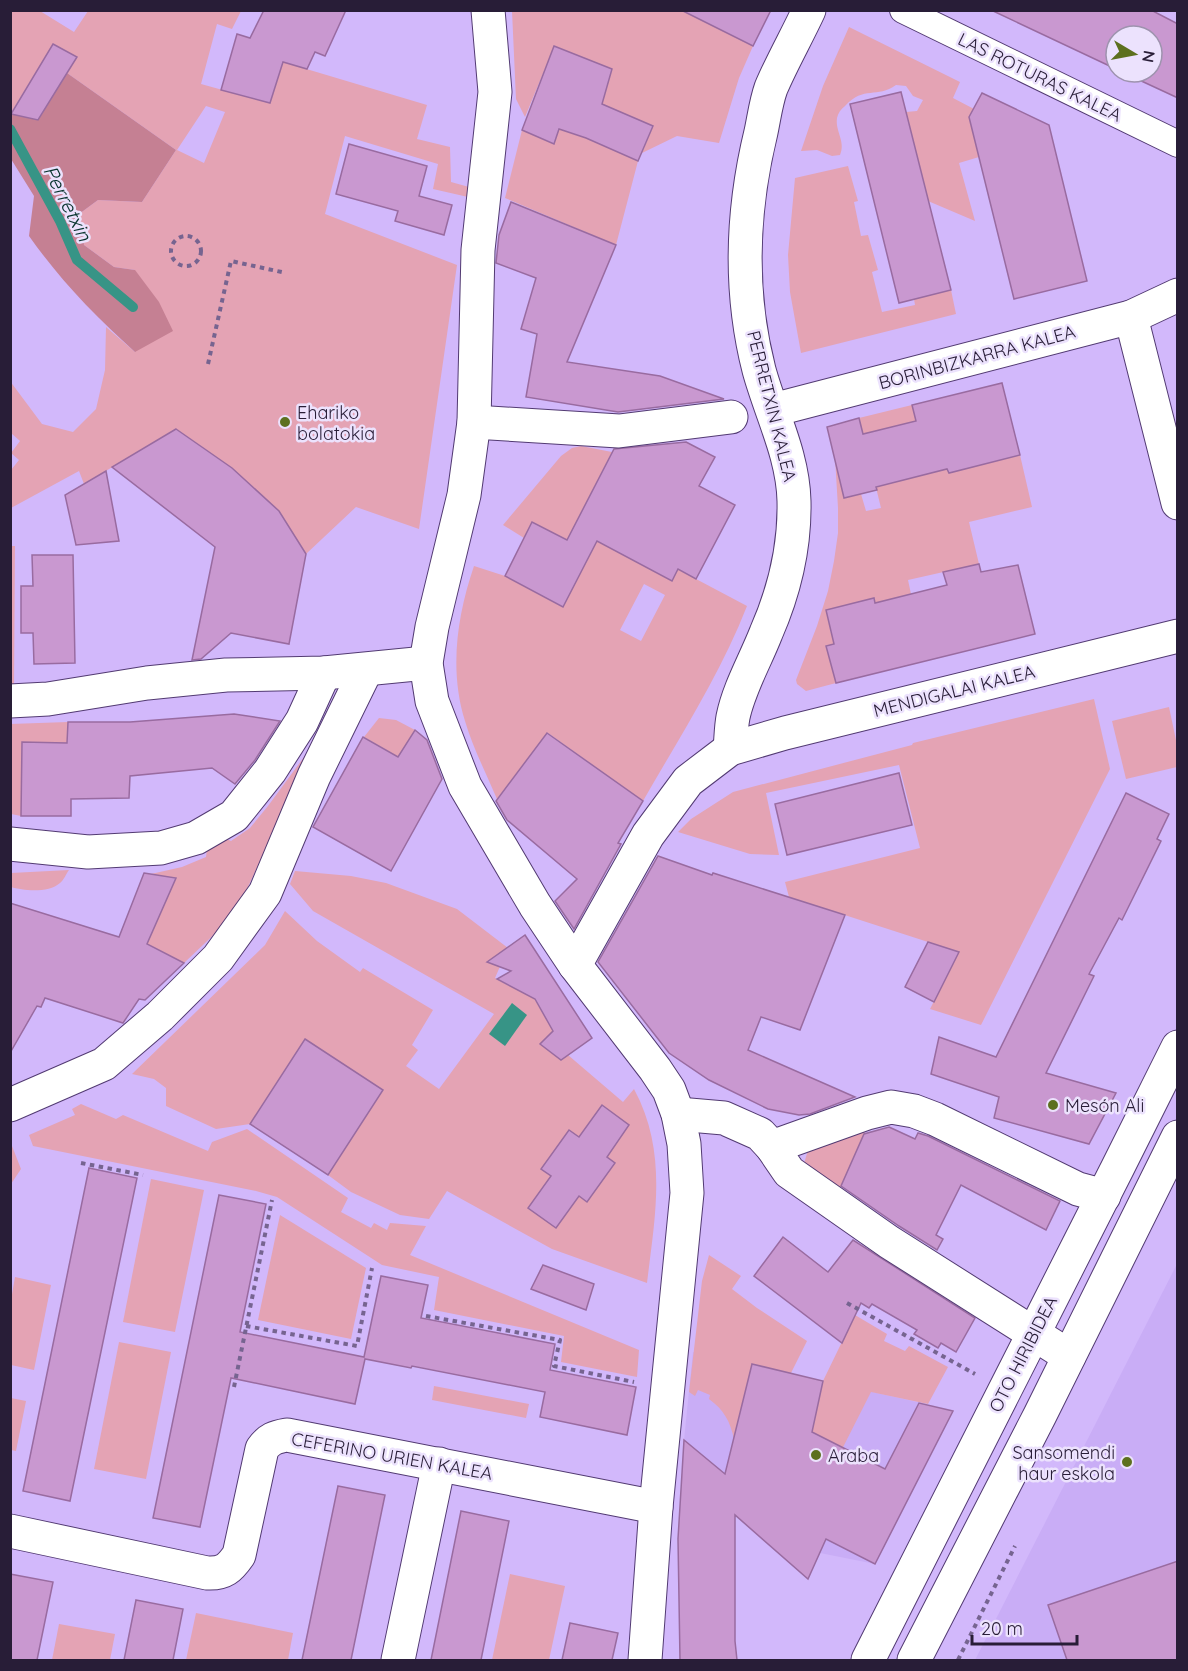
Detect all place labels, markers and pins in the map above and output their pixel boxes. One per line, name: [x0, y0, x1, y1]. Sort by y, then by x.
place label: Ehariko bolatokia: [297, 401, 375, 445]
marker: Ehariko bolatokia: [278, 415, 292, 429]
place label: Mesón Ali: [1065, 1094, 1144, 1117]
marker: Mesón Ali: [1046, 1098, 1060, 1112]
place label: Sansomendi haur eskola: [1013, 1441, 1115, 1485]
place label: Araba: [828, 1444, 879, 1467]
marker: Araba: [809, 1448, 823, 1462]
marker: Sansomendi haur eskola: [1120, 1455, 1134, 1469]

